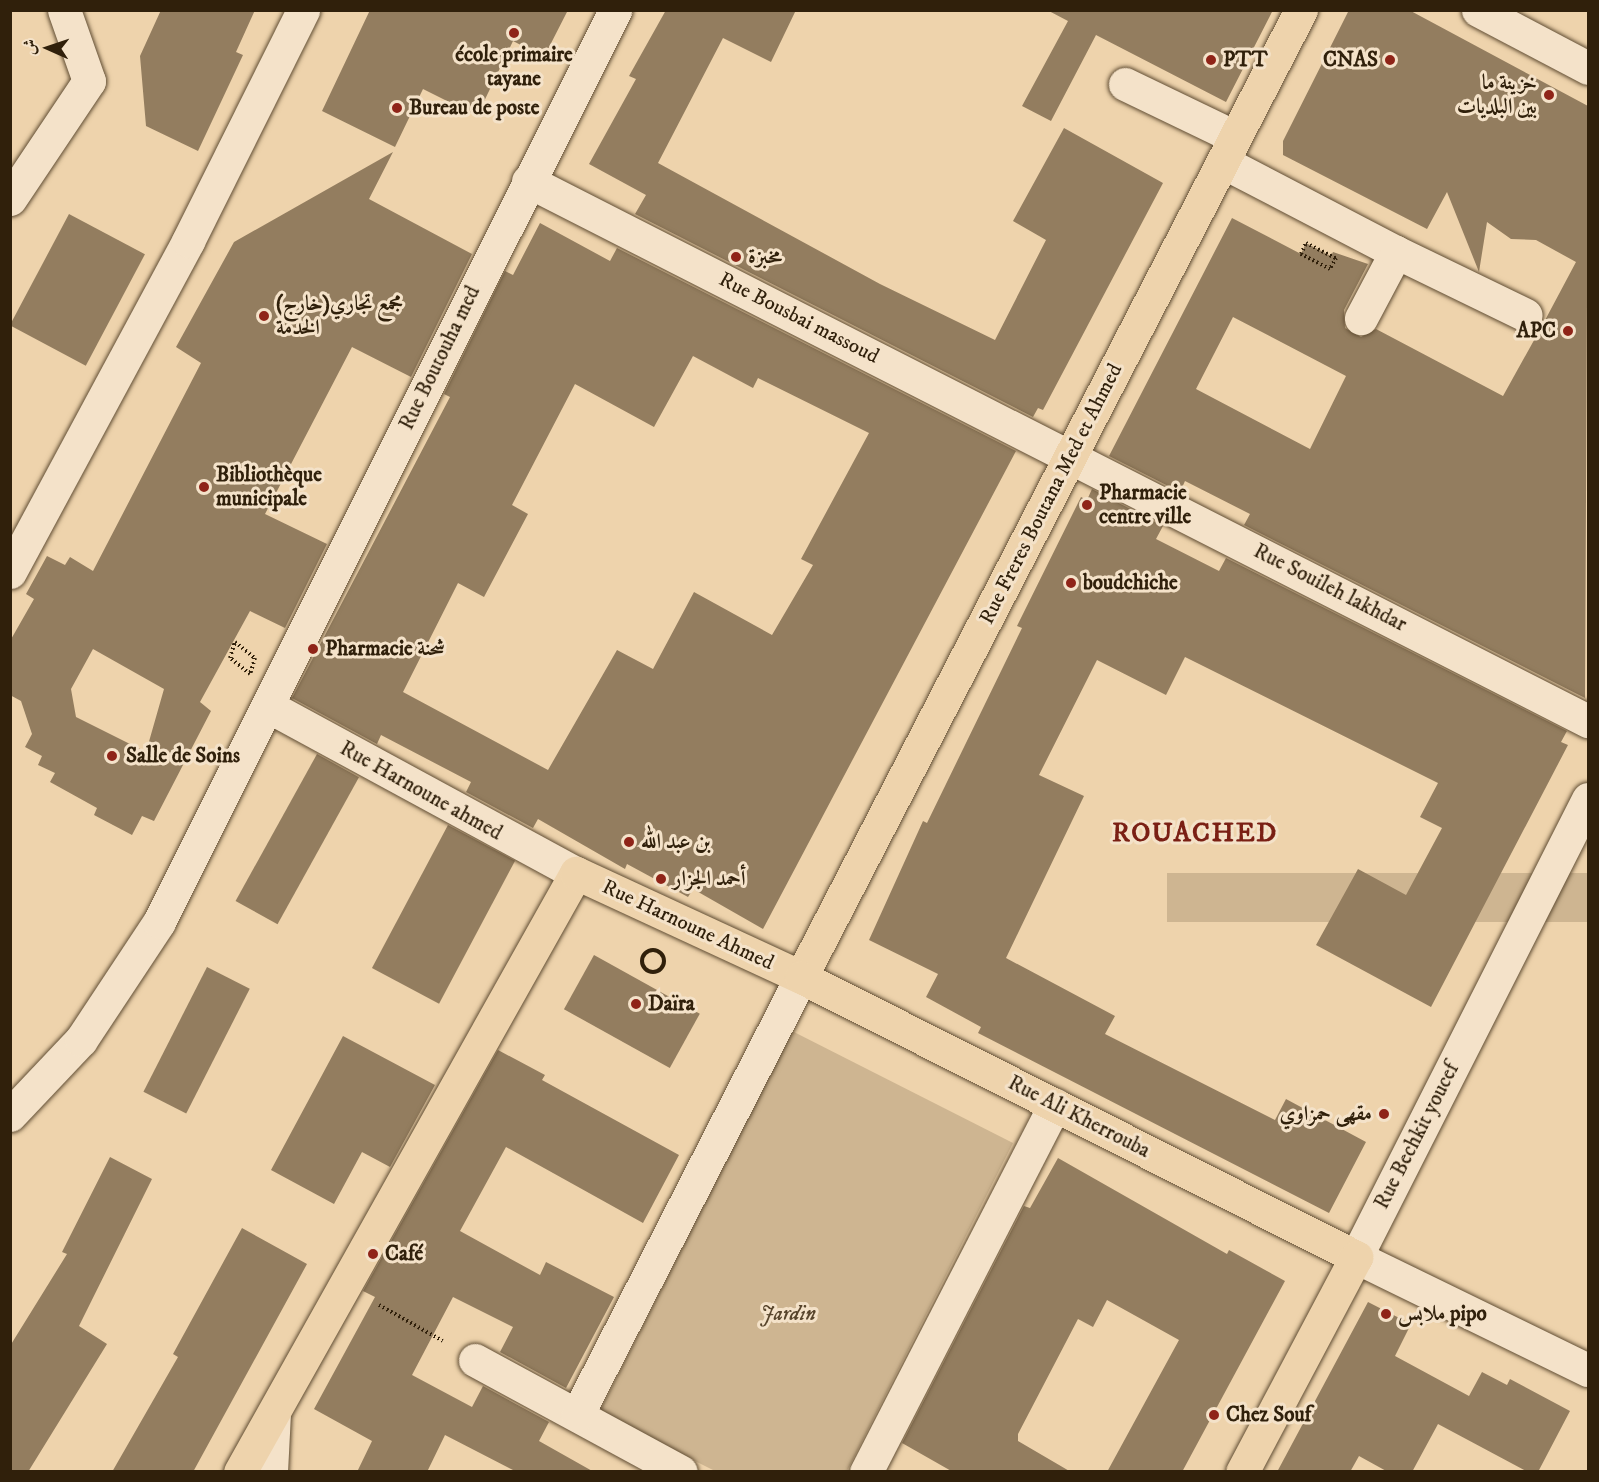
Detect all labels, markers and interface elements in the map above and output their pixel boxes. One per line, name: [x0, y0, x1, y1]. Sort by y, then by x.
north arrow: [18, 18, 78, 78]
marker: école primaire tayane: [507, 26, 521, 40]
text: ش: [20, 39, 40, 56]
place label: école primaire tayane: [455, 42, 573, 92]
place label: PTT: [1223, 47, 1268, 73]
place label: CNAS: [1323, 47, 1378, 73]
marker: PTT: [1204, 53, 1218, 67]
marker: CNAS: [1383, 53, 1397, 67]
place label: خزينة ما بين البلديات: [1457, 70, 1537, 120]
marker: خزينة ما بين البلديات: [1542, 88, 1556, 102]
place label: Bureau de poste: [409, 95, 539, 121]
marker: Bureau de poste: [390, 101, 404, 115]
place label: مخبزة: [748, 244, 782, 270]
marker: مخبزة: [729, 250, 743, 264]
street label: Rue Bousbai massoud: [715, 267, 883, 369]
street label: Rue Boutouha med: [394, 282, 486, 434]
place label: (مجمع تجاري(خارج الخدمة: [276, 291, 403, 341]
marker: (مجمع تجاري(خارج الخدمة: [257, 309, 271, 323]
place label: APC: [1516, 318, 1556, 344]
marker: APC: [1561, 324, 1575, 338]
street label: Rue Freres Boutana Med et Ahmed: [974, 359, 1128, 629]
place label: Bibliothèque municipale: [216, 462, 322, 512]
marker: Bibliothèque municipale: [197, 480, 211, 494]
place label: Pharmacie centre ville: [1099, 480, 1191, 530]
marker: Pharmacie centre ville: [1080, 498, 1094, 512]
street label: Rue Souileh lakhdar: [1249, 539, 1411, 637]
place label: boudchiche: [1083, 570, 1178, 596]
marker: boudchiche: [1064, 576, 1078, 590]
place label: Pharmacie شحنة: [325, 636, 445, 662]
marker: Pharmacie شحنة: [306, 642, 320, 656]
street label: Rue Harnoune ahmed: [335, 736, 507, 846]
place label: Salle de Soins: [126, 743, 240, 769]
marker: Salle de Soins: [103, 747, 121, 765]
district label: ROUACHED: [1112, 818, 1278, 850]
place label: بن عبد الله: [641, 829, 711, 855]
marker: بن عبد الله: [622, 835, 636, 849]
place label: أحمد الجزار: [673, 866, 746, 892]
marker: أحمد الجزار: [654, 872, 668, 886]
street label: Rue Harnoune Ahmed: [598, 874, 778, 976]
place label: Daïra: [648, 991, 695, 1017]
marker: Daïra: [629, 997, 643, 1011]
street label: Rue Bechkit youcef: [1369, 1059, 1465, 1213]
street label: Rue Ali Kherrouba: [1004, 1070, 1154, 1164]
place label: مقهى حمزاوي: [1279, 1101, 1372, 1127]
marker: مقهى حمزاوي: [1377, 1107, 1391, 1121]
place label: Café: [385, 1241, 423, 1267]
marker: Café: [366, 1247, 380, 1261]
park label: Jardin: [760, 1301, 816, 1327]
place label: ملابس pipo: [1398, 1301, 1487, 1327]
marker: ملابس pipo: [1379, 1307, 1393, 1321]
place label: Chez Souf: [1226, 1402, 1311, 1428]
marker: Chez Souf: [1207, 1408, 1221, 1422]

